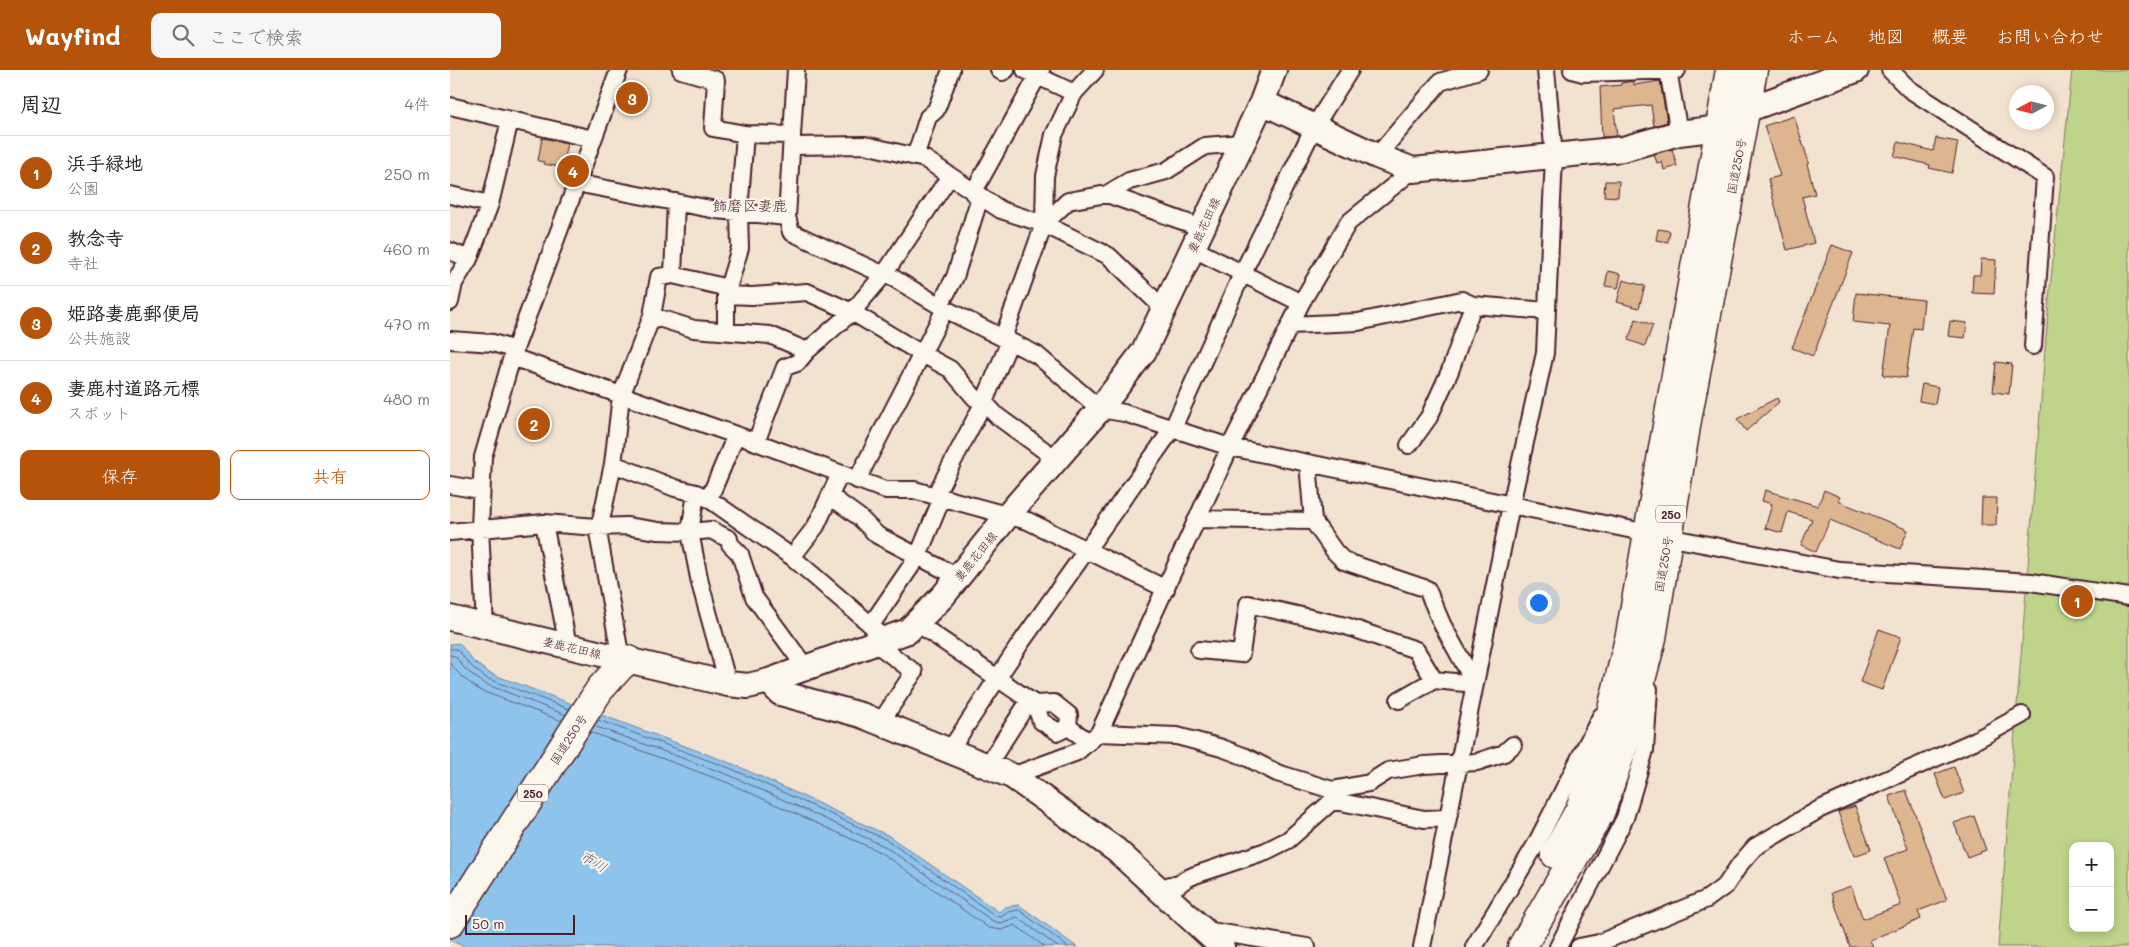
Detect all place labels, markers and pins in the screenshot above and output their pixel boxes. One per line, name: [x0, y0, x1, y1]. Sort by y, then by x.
pin: 3: [616, 79, 648, 117]
pin: 4: [557, 152, 589, 190]
pin: 2: [518, 405, 550, 443]
pin: 1: [2061, 582, 2093, 620]

